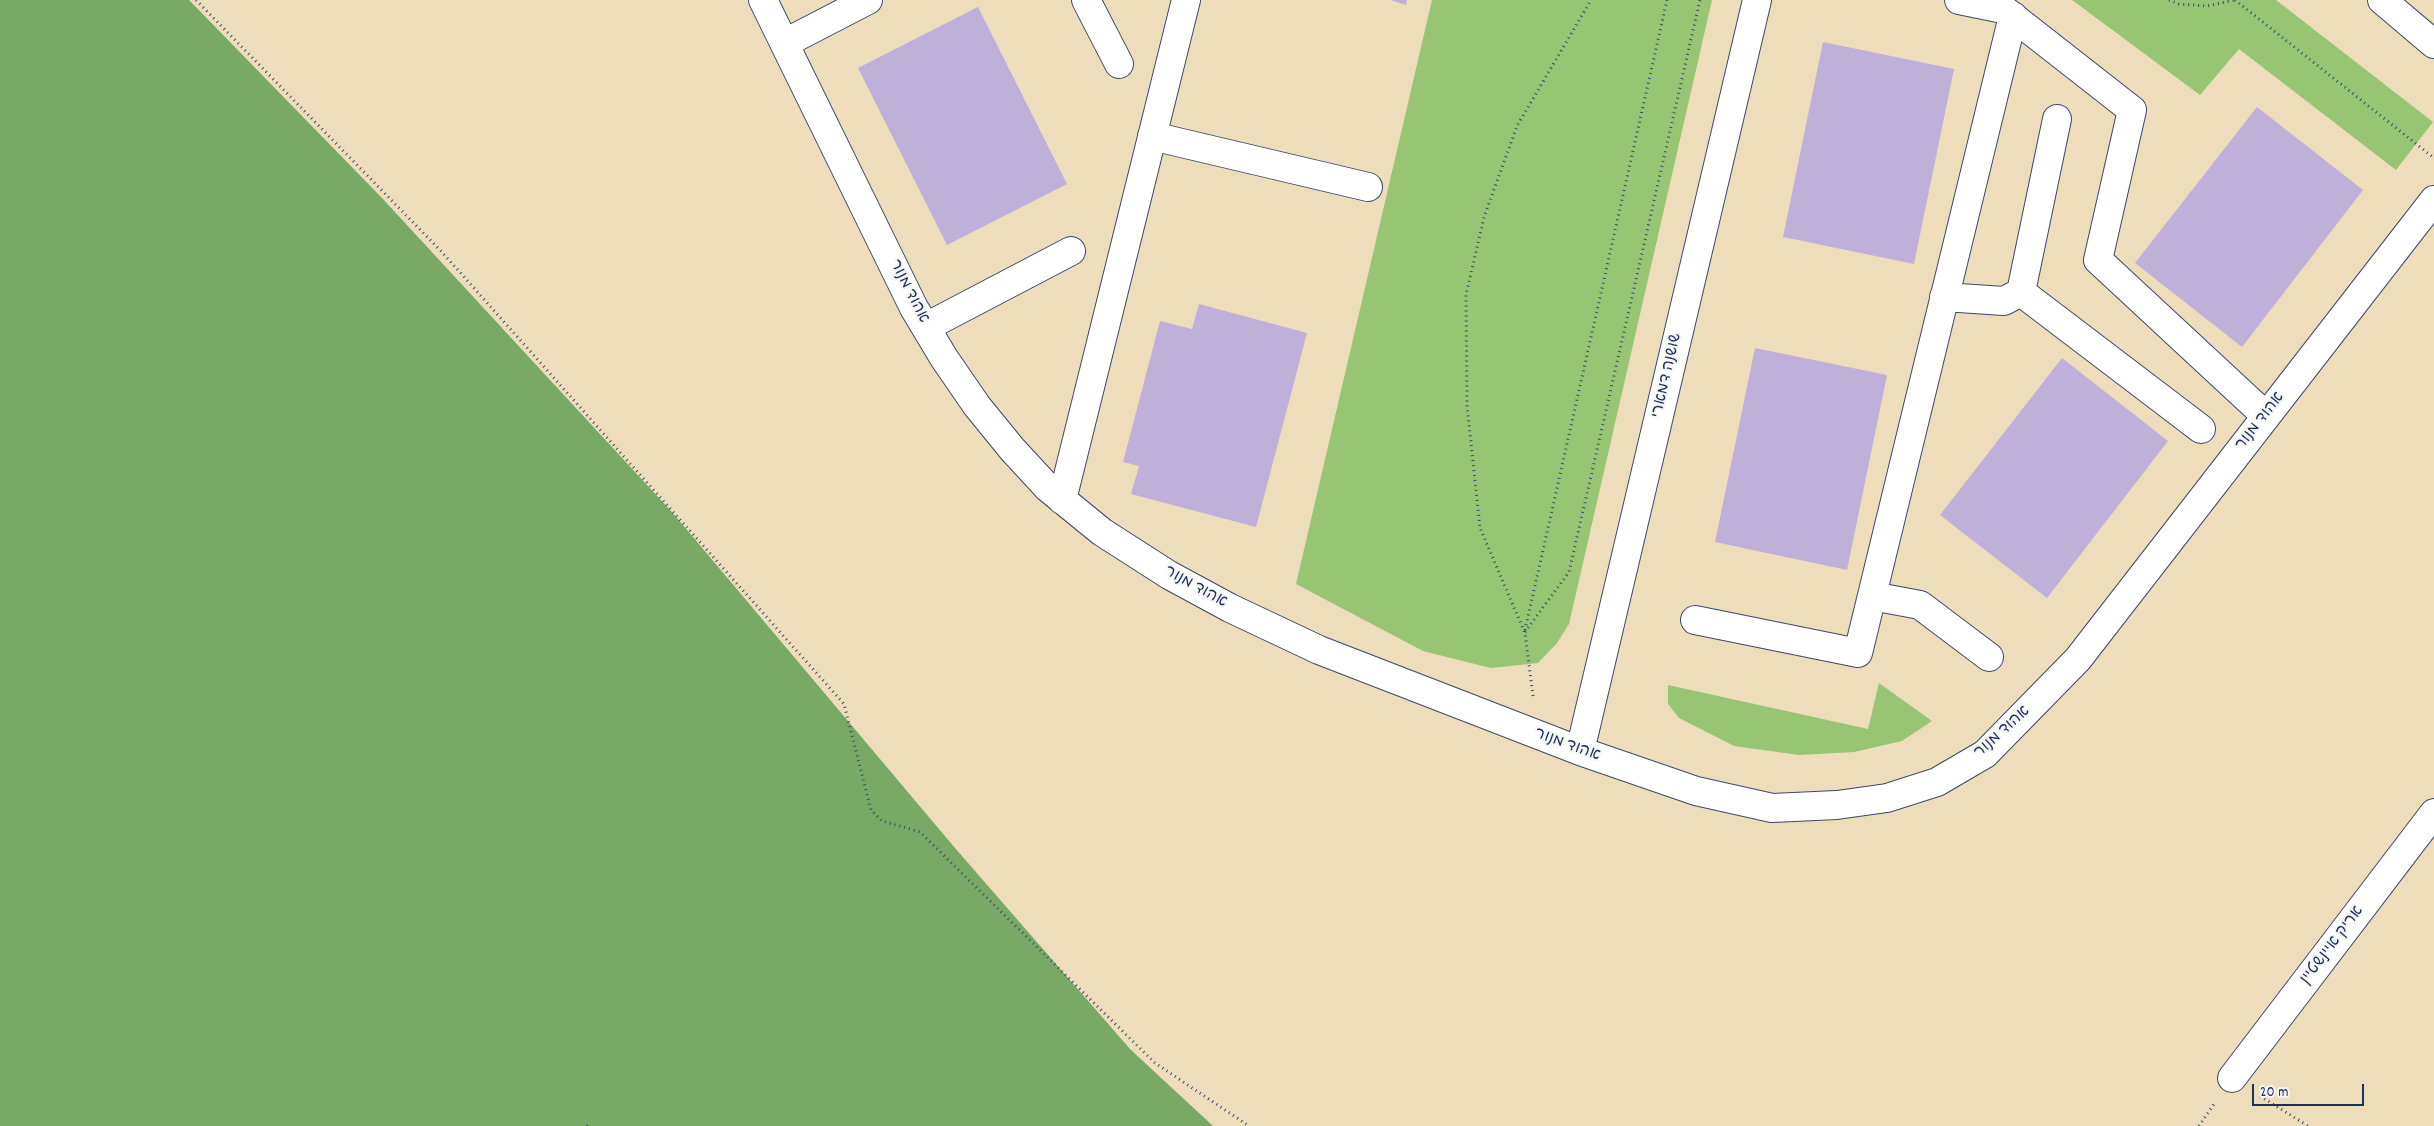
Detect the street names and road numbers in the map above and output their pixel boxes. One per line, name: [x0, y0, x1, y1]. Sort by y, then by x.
street label: אהוד מנור: [884, 257, 932, 327]
street label: שושנה דמארי: [1649, 332, 1687, 420]
street label: אהוד מנור: [2232, 389, 2290, 455]
street label: אהוד מנור: [1160, 563, 1230, 613]
street label: אהוד מנור: [1971, 703, 2035, 763]
street label: אהוד מנור: [1532, 725, 1602, 767]
street label: אריק איינשטיין: [2297, 903, 2369, 989]

